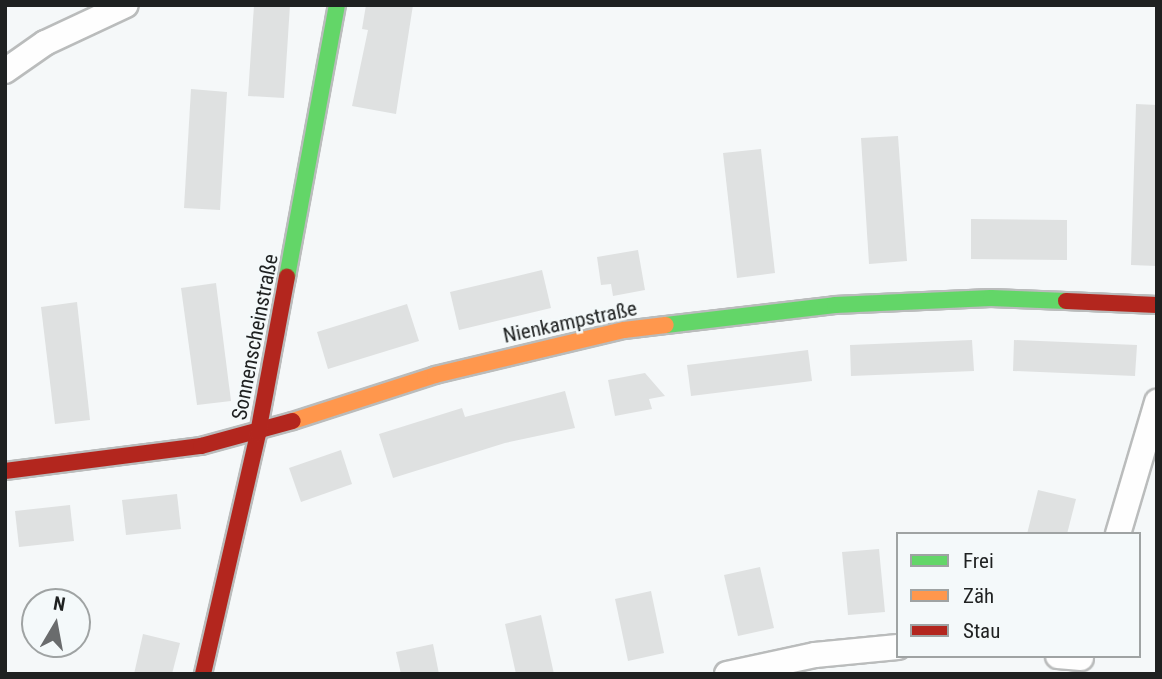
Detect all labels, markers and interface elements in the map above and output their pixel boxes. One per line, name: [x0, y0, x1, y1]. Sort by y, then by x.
street label: Sonnenscheinstraße: [227, 252, 283, 422]
street label: Nienkampstraße: [501, 296, 639, 348]
legend: [896, 532, 1141, 658]
text: Frei: [963, 549, 994, 573]
text: Zäh: [963, 584, 994, 608]
north arrow: [21, 588, 91, 658]
text: N: [52, 591, 67, 616]
text: Stau: [963, 619, 1000, 643]

